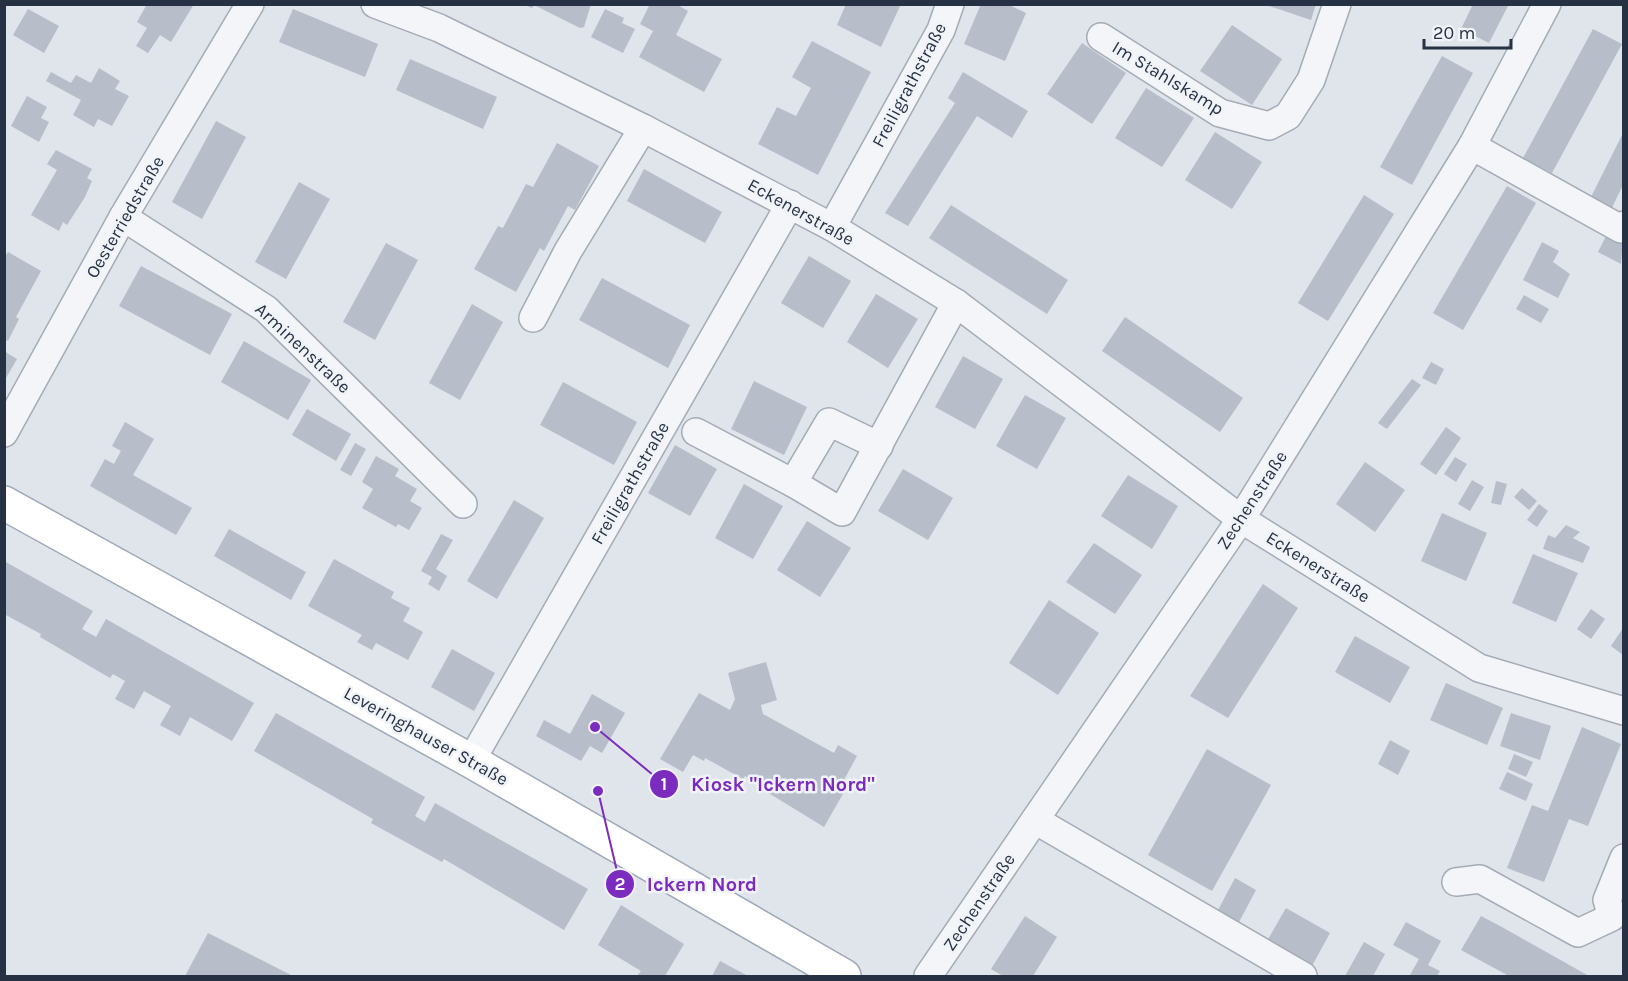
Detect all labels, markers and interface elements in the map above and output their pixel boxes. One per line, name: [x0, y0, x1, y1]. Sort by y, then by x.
scale bar: [1424, 12, 1511, 50]
street label: Freiligrathstraße: [867, 19, 951, 151]
text: 20 m: [1433, 22, 1475, 44]
street label: Im Stahlskamp: [1108, 36, 1228, 120]
street label: Oesterriedstraße: [81, 152, 169, 282]
street label: Eckenerstraße: [744, 174, 858, 250]
street label: Arminenstraße: [251, 298, 355, 398]
street label: Freiligrathstraße: [586, 418, 674, 548]
street label: Zechenstraße: [1212, 447, 1292, 553]
street label: Eckenerstraße: [1262, 526, 1374, 608]
street label: Leveringhauser Straße: [340, 682, 512, 790]
callout: Kiosk "Ickern Nord": [649, 765, 887, 803]
text: 1: [661, 773, 667, 795]
text: Kiosk "Ickern Nord": [691, 773, 875, 796]
street label: Zechenstraße: [938, 849, 1020, 955]
callout: Ickern Nord: [605, 865, 769, 903]
text: 2: [615, 873, 625, 895]
text: Ickern Nord: [647, 873, 757, 896]

